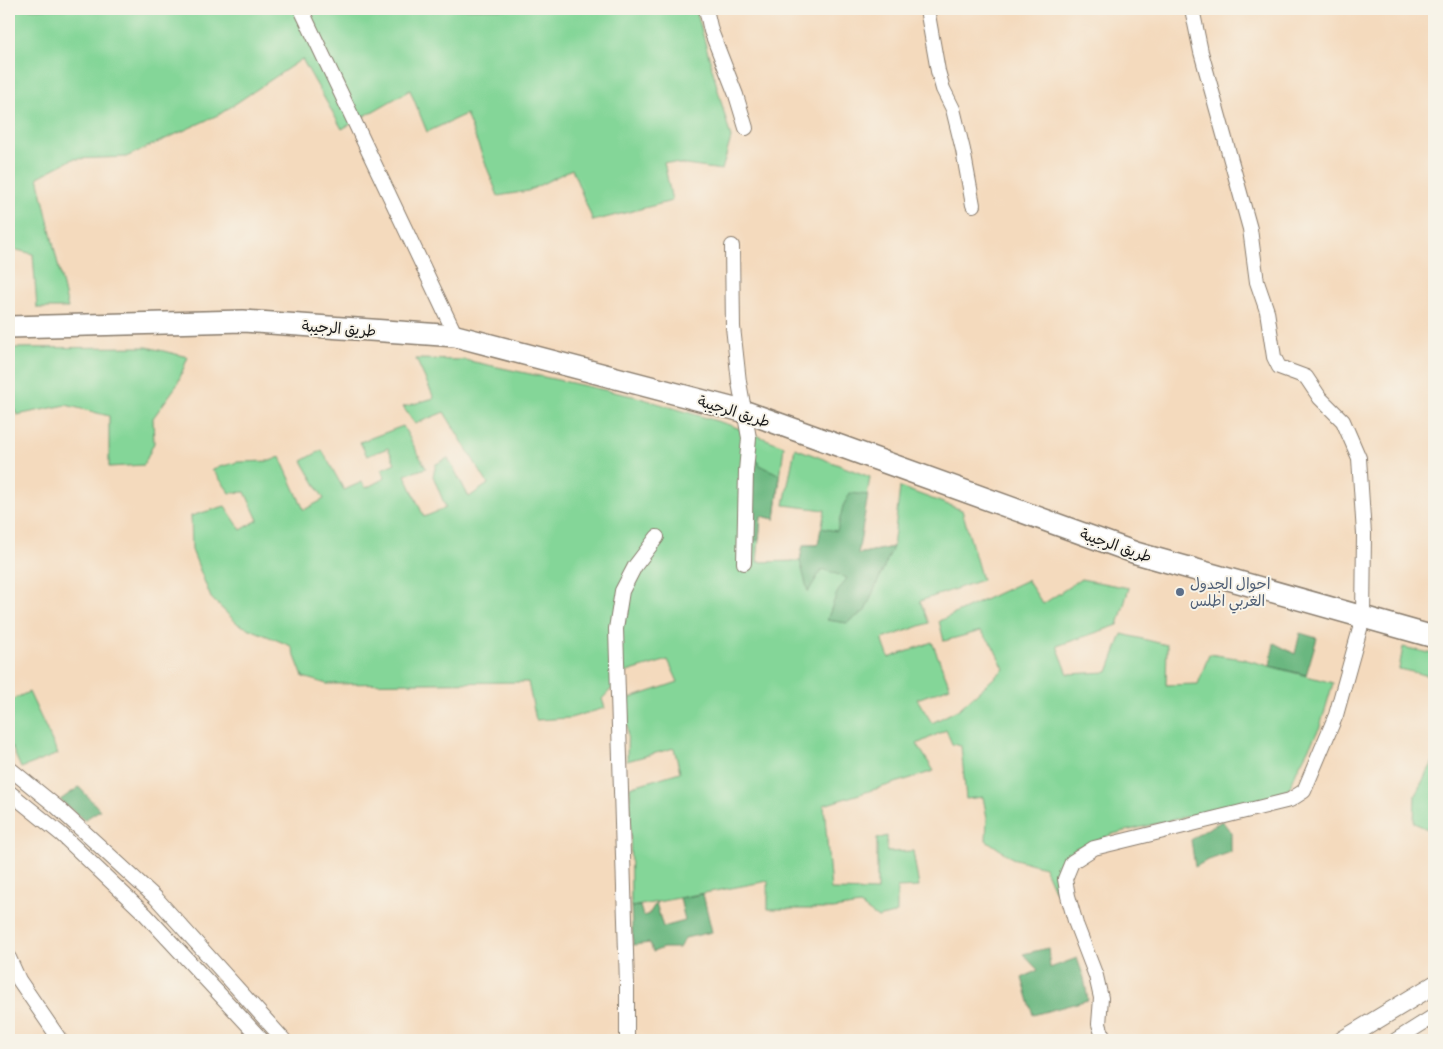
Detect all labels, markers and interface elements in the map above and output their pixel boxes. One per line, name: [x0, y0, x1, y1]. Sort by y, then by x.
street label: طريق الرجيبة: [301, 315, 377, 341]
street label: طريق الرجيبة: [695, 390, 773, 432]
street label: طريق الرجيبة: [1077, 523, 1155, 567]
place label: احوال الجدول الغربي اطلس: [1190, 573, 1270, 614]
marker: احوال الجدول الغربي اطلس: [1174, 586, 1186, 598]

